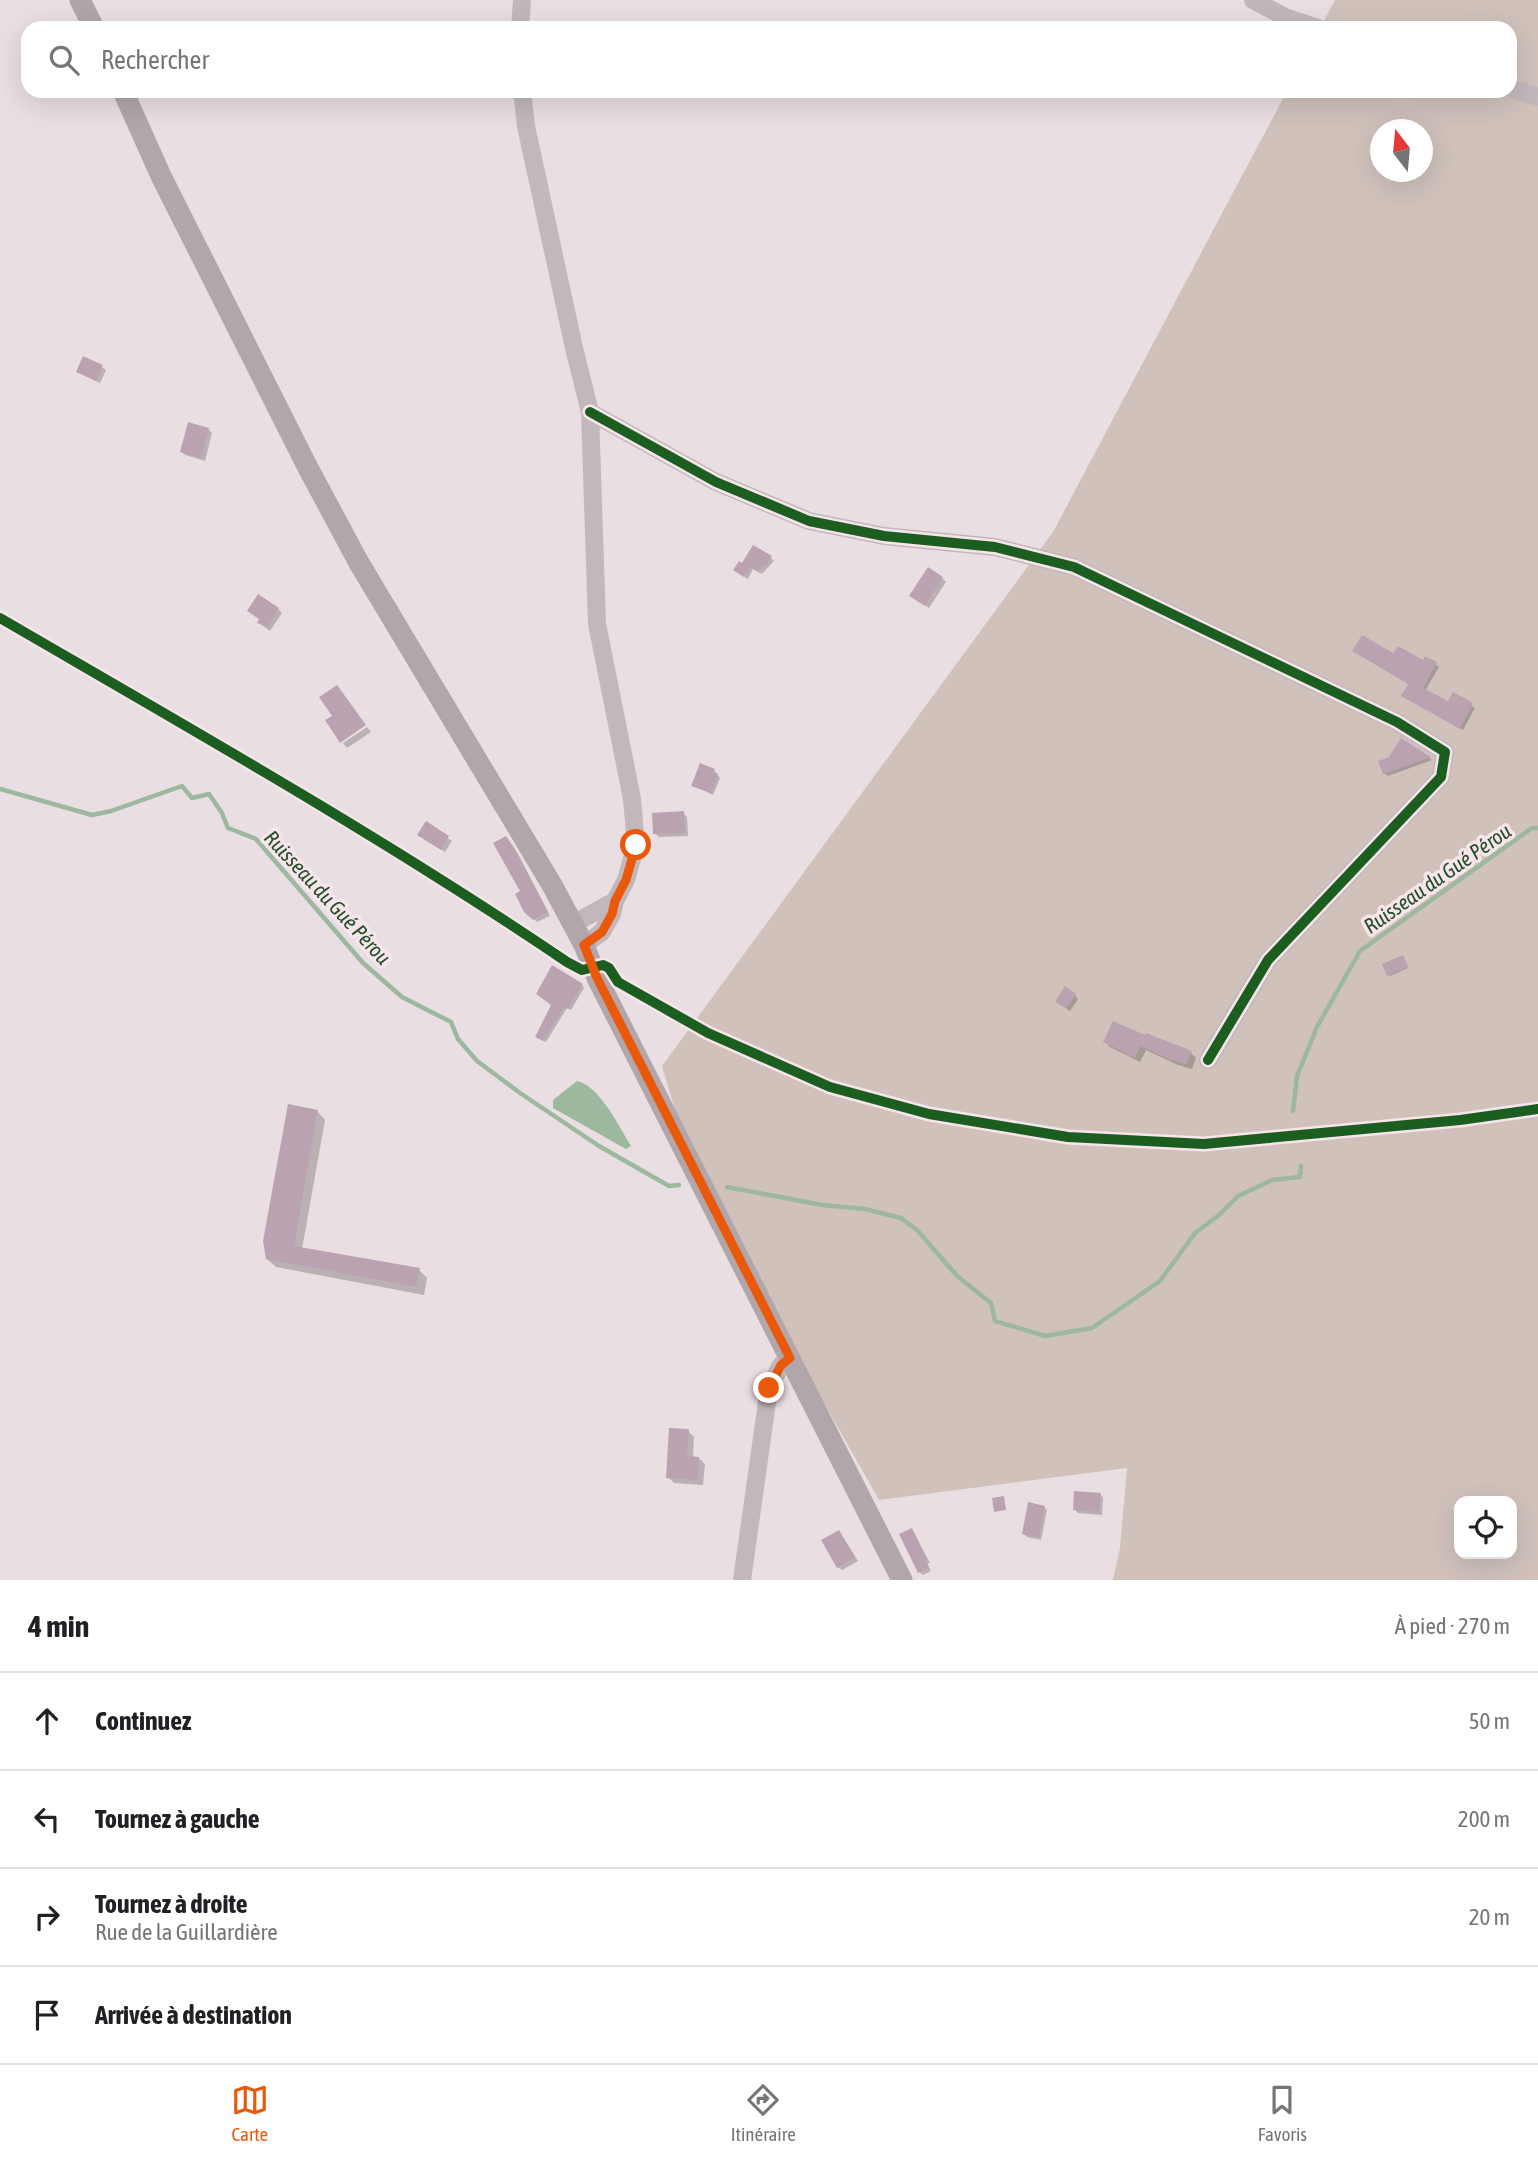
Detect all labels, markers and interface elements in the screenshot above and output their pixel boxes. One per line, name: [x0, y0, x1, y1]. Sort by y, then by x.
search box: [21, 21, 1517, 98]
icon: search: [45, 41, 83, 79]
text: Rechercher: [101, 45, 209, 75]
north arrow: [1370, 119, 1433, 182]
water label: Ruisseau du Gué Pérou: [1359, 818, 1515, 938]
water label: Ruisseau du Gué Pérou: [260, 825, 396, 969]
route start: [620, 829, 651, 860]
route end: [753, 1372, 784, 1403]
map controls: [1454, 1496, 1517, 1559]
button: locate: [1454, 1496, 1517, 1559]
text: 4 min: [28, 1609, 89, 1643]
text: À pied · 270 m: [1395, 1613, 1510, 1639]
icon: ahead: [28, 1702, 66, 1740]
text: Continuez: [95, 1706, 191, 1736]
text: 50 m: [1469, 1708, 1510, 1734]
icon: left: [28, 1800, 66, 1838]
text: Tournez à gauche: [95, 1804, 260, 1834]
text: 200 m: [1458, 1806, 1510, 1832]
text: Tournez à droite: [95, 1889, 248, 1919]
icon: right: [28, 1898, 66, 1936]
text: 20 m: [1469, 1904, 1510, 1930]
text: Rue de la Guillardière: [95, 1919, 278, 1945]
icon: arrive: [28, 1996, 66, 2034]
text: Arrivée à destination: [95, 2000, 292, 2030]
tab: Carte: [231, 2081, 269, 2145]
tab: Itinéraire: [731, 2081, 796, 2145]
tab: Favoris: [1258, 2081, 1307, 2145]

